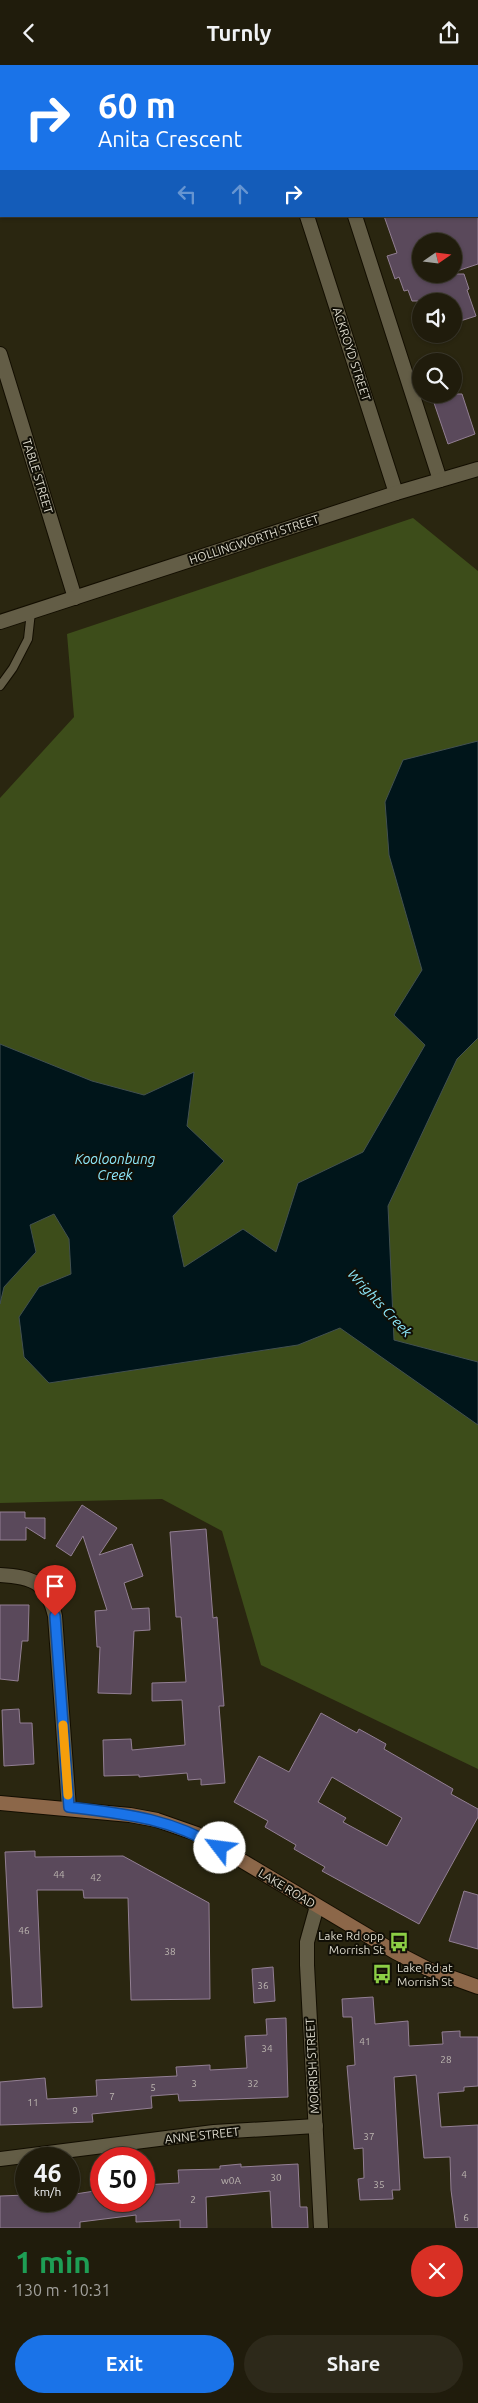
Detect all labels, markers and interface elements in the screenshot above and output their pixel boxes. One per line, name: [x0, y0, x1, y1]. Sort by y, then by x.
icon: back: [15, 19, 43, 47]
icon: share: [435, 19, 463, 47]
text: Turnly: [207, 20, 271, 45]
icon: right: [15, 85, 80, 150]
text: 60 m: [98, 85, 176, 125]
text: Anita Crescent: [98, 126, 242, 151]
icon: left: [173, 180, 201, 208]
icon: ahead: [226, 180, 254, 208]
icon: right: [279, 180, 307, 208]
north arrow: [412, 233, 462, 283]
map controls: [412, 233, 462, 403]
button: sound: [412, 293, 462, 343]
street label: ACKROYD STREET: [331, 306, 373, 403]
button: search: [412, 353, 462, 403]
street label: TABLE STREET: [20, 437, 56, 515]
street label: HOLLINGWORTH STREET: [187, 512, 321, 566]
water label: Kooloonbung Creek: [75, 1151, 156, 1183]
water label: Wrights Creek: [345, 1266, 416, 1341]
pin: [34, 1565, 76, 1616]
icon: arrive: [41, 1572, 69, 1600]
position arrow: [193, 1821, 245, 1873]
street label: LAKE ROAD: [256, 1866, 318, 1910]
house number: 44: [53, 1869, 65, 1880]
house number: 42: [90, 1872, 102, 1883]
house number: 46: [18, 1925, 30, 1936]
place label: Lake Rd opp Morrish St: [318, 1929, 384, 1956]
bus stop icon: Lake Rd opp Morrish St: [388, 1931, 410, 1953]
house number: 38: [164, 1946, 176, 1957]
place label: Lake Rd at Morrish St: [397, 1961, 453, 1988]
bus stop icon: Lake Rd at Morrish St: [371, 1963, 393, 1985]
house number: 36: [257, 1980, 269, 1991]
street label: MORRISH STREET: [303, 2018, 321, 2114]
house number: 41: [359, 2036, 371, 2047]
house number: 34: [261, 2043, 273, 2054]
house number: 28: [440, 2054, 452, 2065]
house number: 3: [191, 2078, 197, 2089]
house number: 32: [247, 2078, 259, 2089]
house number: 5: [150, 2082, 156, 2093]
house number: 7: [109, 2091, 115, 2102]
house number: 11: [27, 2097, 39, 2108]
house number: 9: [72, 2105, 78, 2116]
street label: ANNE STREET: [164, 2125, 240, 2145]
house number: 37: [363, 2131, 375, 2142]
speed limit sign: 50: [90, 2147, 155, 2212]
text: 46: [33, 2159, 62, 2187]
house number: 4: [461, 2169, 467, 2180]
house number: 30: [270, 2172, 282, 2183]
house number: w0A: [221, 2175, 241, 2186]
house number: 35: [373, 2179, 385, 2190]
text: km/h: [34, 2185, 61, 2198]
house number: 2: [190, 2194, 196, 2205]
house number: 6: [463, 2212, 469, 2223]
text: 1 min: [15, 2245, 91, 2279]
button: close: [411, 2245, 463, 2297]
text: 130 m · 10:31: [15, 2281, 111, 2299]
button: Exit: [15, 2335, 234, 2393]
button: Share: [244, 2335, 463, 2393]

